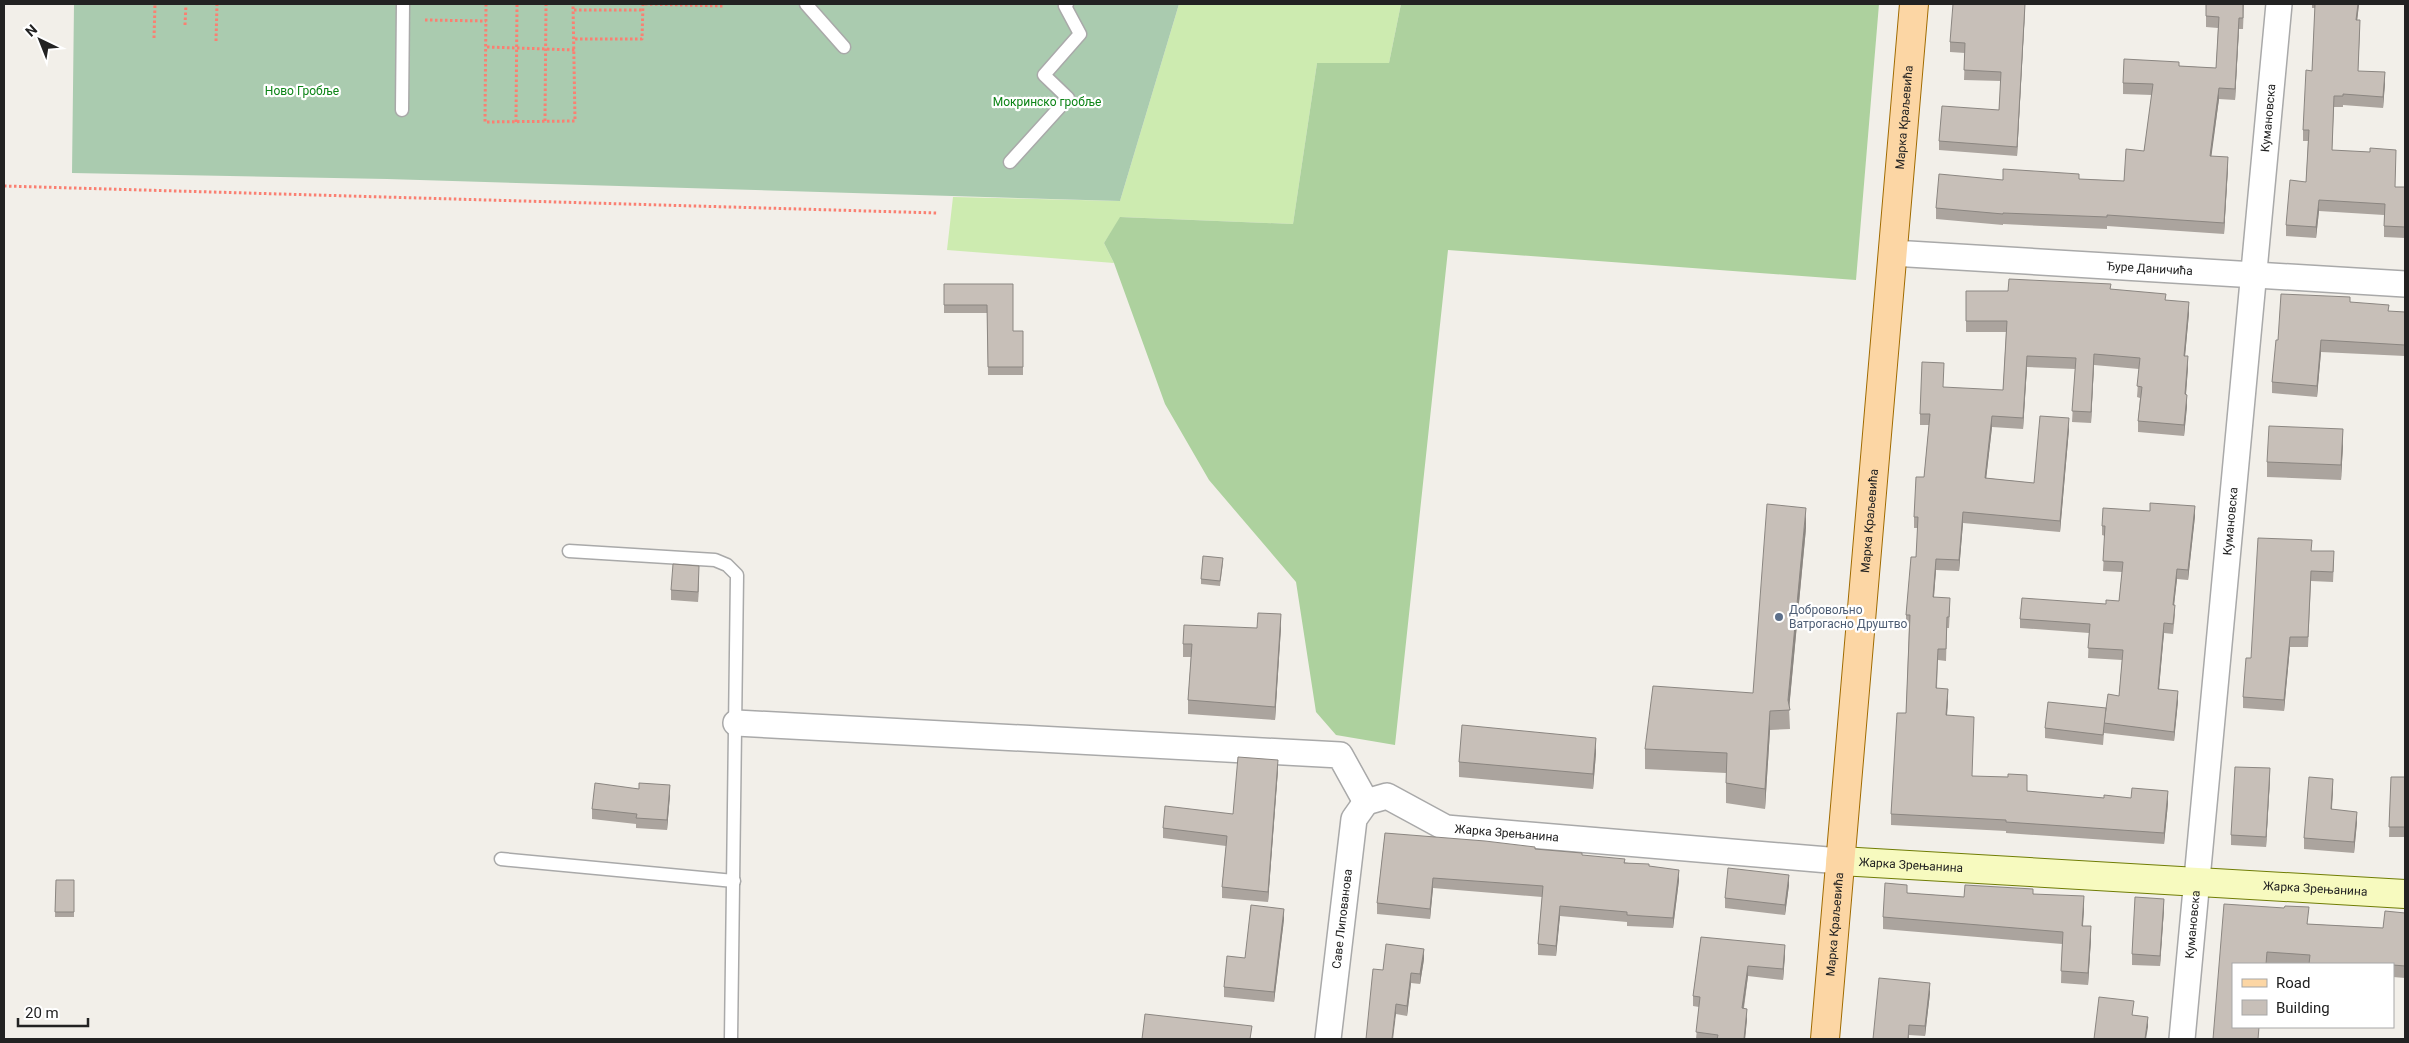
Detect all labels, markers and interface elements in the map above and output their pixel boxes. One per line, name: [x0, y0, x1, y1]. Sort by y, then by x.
north arrow: [15, 15, 65, 65]
text: N: [22, 21, 40, 40]
street label: Марка Краљевића: [1893, 65, 1916, 170]
street label: Кумановска: [2258, 83, 2278, 153]
park label: Ново Гробље: [265, 84, 339, 98]
park label: Мокринско гробље: [993, 95, 1101, 109]
street label: Ђуре Даничића: [2106, 259, 2193, 278]
street label: Марка Краљевића: [1858, 468, 1881, 573]
street label: Кумановска: [2220, 486, 2241, 556]
place label: Добровољно Ватрогасно Друштво: [1789, 603, 1908, 631]
marker: Добровољно Ватрогасно Друштво: [1773, 611, 1785, 623]
street label: Жарка Зрењанина: [1454, 822, 1560, 844]
street label: Жарка Зрењанина: [1858, 855, 1964, 875]
street label: Саве Липованова: [1329, 868, 1355, 969]
street label: Марка Краљевића: [1823, 872, 1846, 977]
street label: Жарка Зрењанина: [2263, 879, 2368, 899]
street label: Кумановска: [2183, 890, 2203, 959]
legend: [2232, 963, 2394, 1028]
text: Road: [2276, 974, 2310, 992]
scale bar: [18, 996, 88, 1028]
text: Building: [2276, 999, 2330, 1017]
text: 20 m: [25, 1004, 59, 1022]

